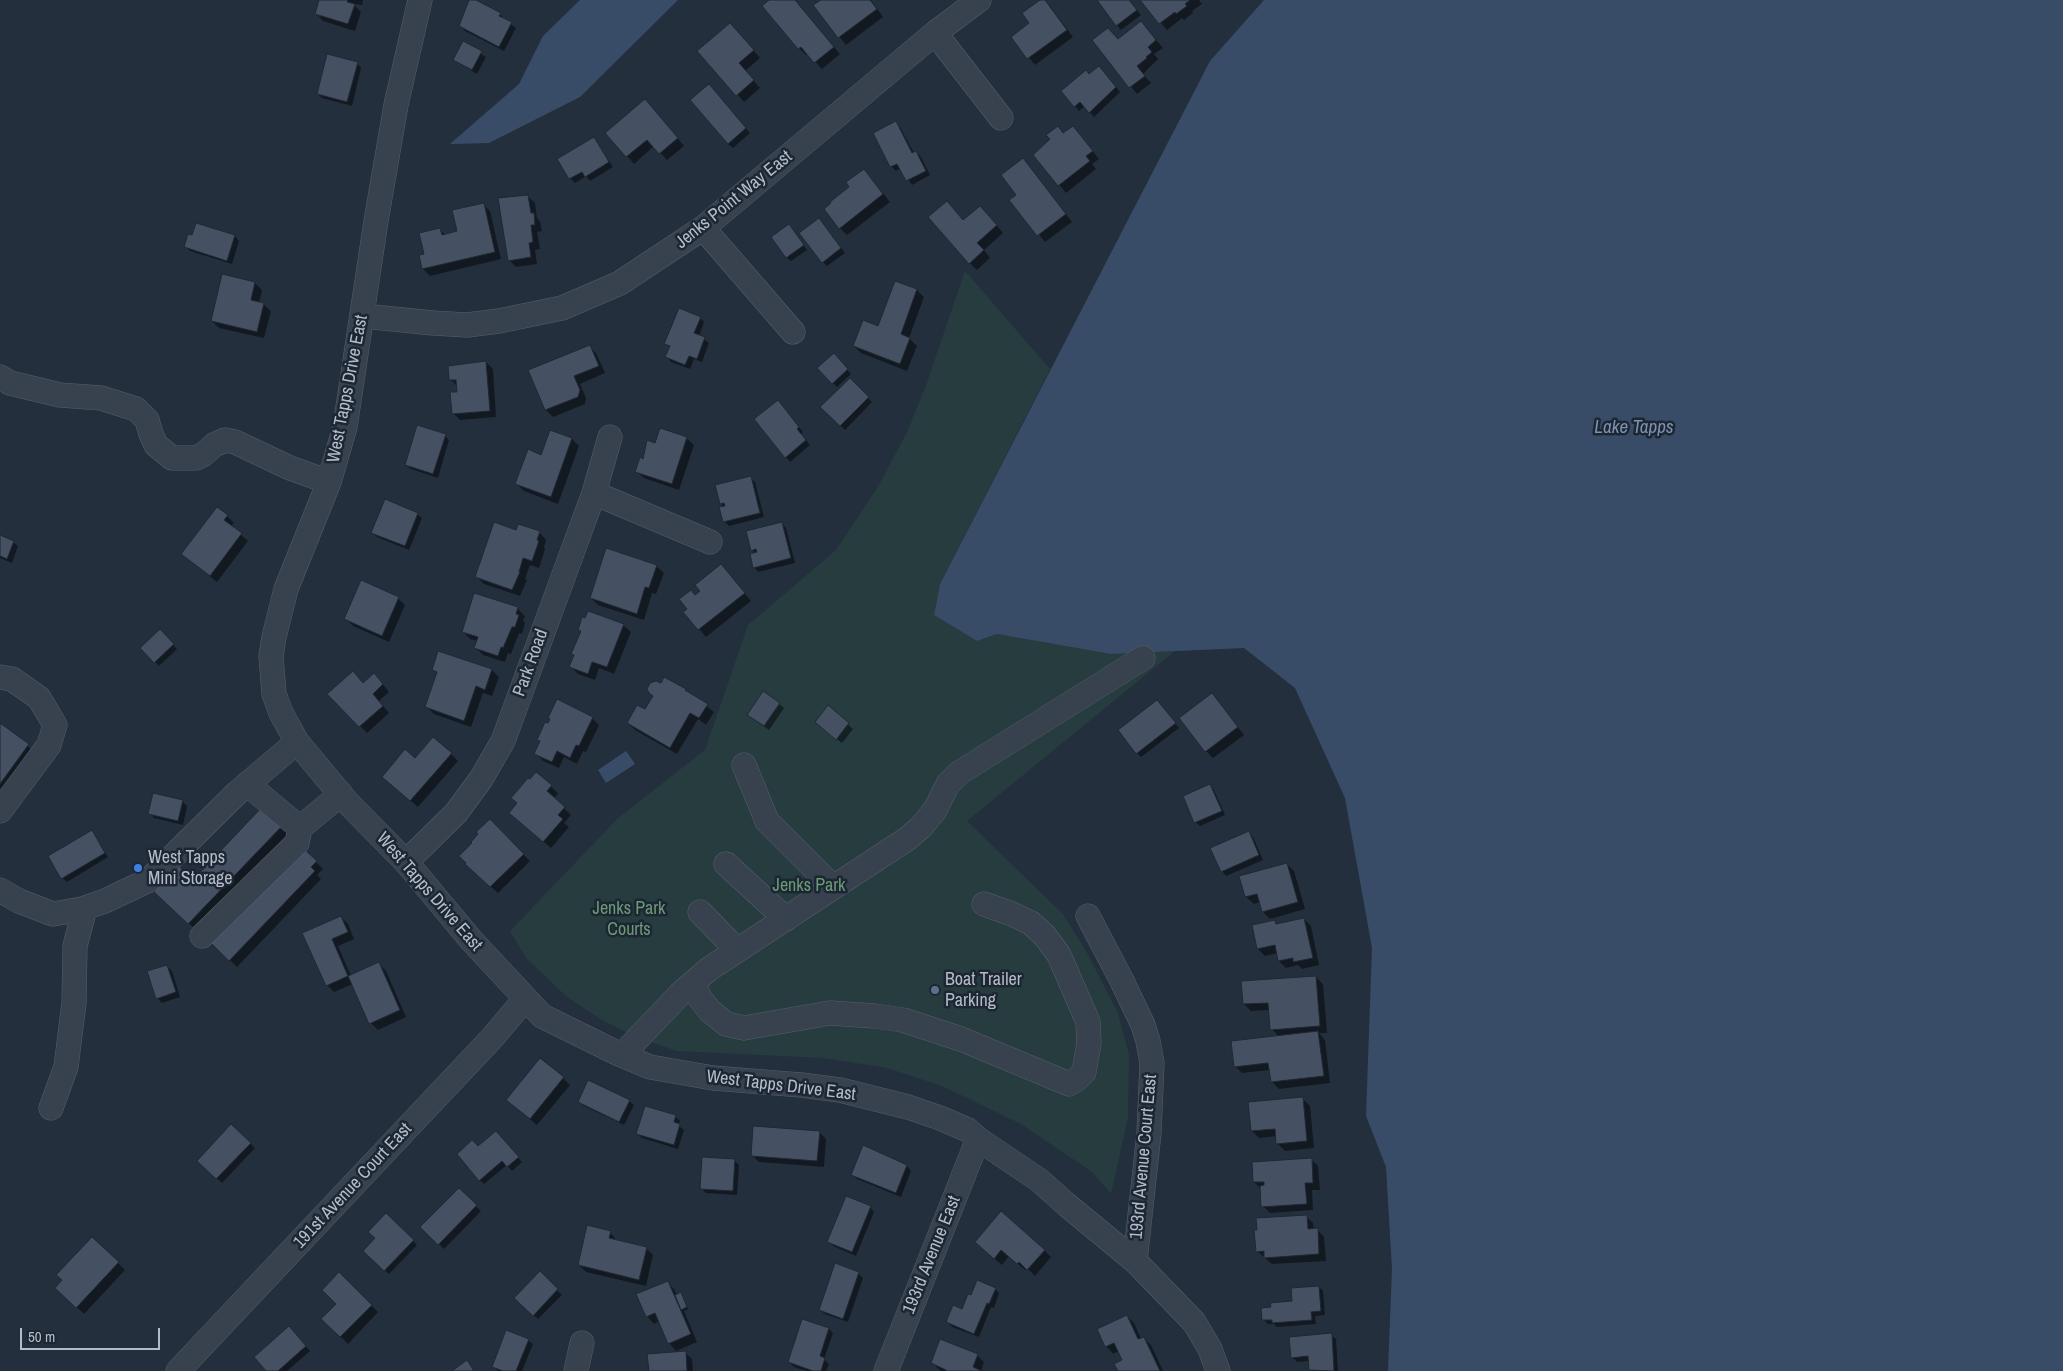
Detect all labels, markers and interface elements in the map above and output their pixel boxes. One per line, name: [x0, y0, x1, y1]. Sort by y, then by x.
street label: Jenks Point Way East: [671, 146, 797, 254]
street label: West Tapps Drive East: [323, 313, 373, 465]
water label: Lake Tapps: [1594, 417, 1674, 439]
street label: Park Road: [509, 627, 553, 699]
street label: West Tapps Drive East: [372, 828, 486, 956]
place label: West Tapps Mini Storage: [148, 847, 233, 890]
marker: West Tapps Mini Storage: [132, 862, 144, 874]
park label: Jenks Park: [772, 875, 846, 897]
park label: Jenks Park Courts: [592, 898, 666, 941]
place label: Boat Trailer Parking: [945, 969, 1022, 1012]
marker: Boat Trailer Parking: [929, 984, 941, 996]
street label: West Tapps Drive East: [705, 1066, 857, 1106]
street label: 193rd Avenue Court East: [1126, 1074, 1162, 1240]
street label: 191st Avenue Court East: [289, 1119, 417, 1253]
street label: 193rd Avenue East: [899, 1193, 965, 1317]
scale bar: [22, 1318, 162, 1350]
text: 50 m: [28, 1326, 55, 1347]

